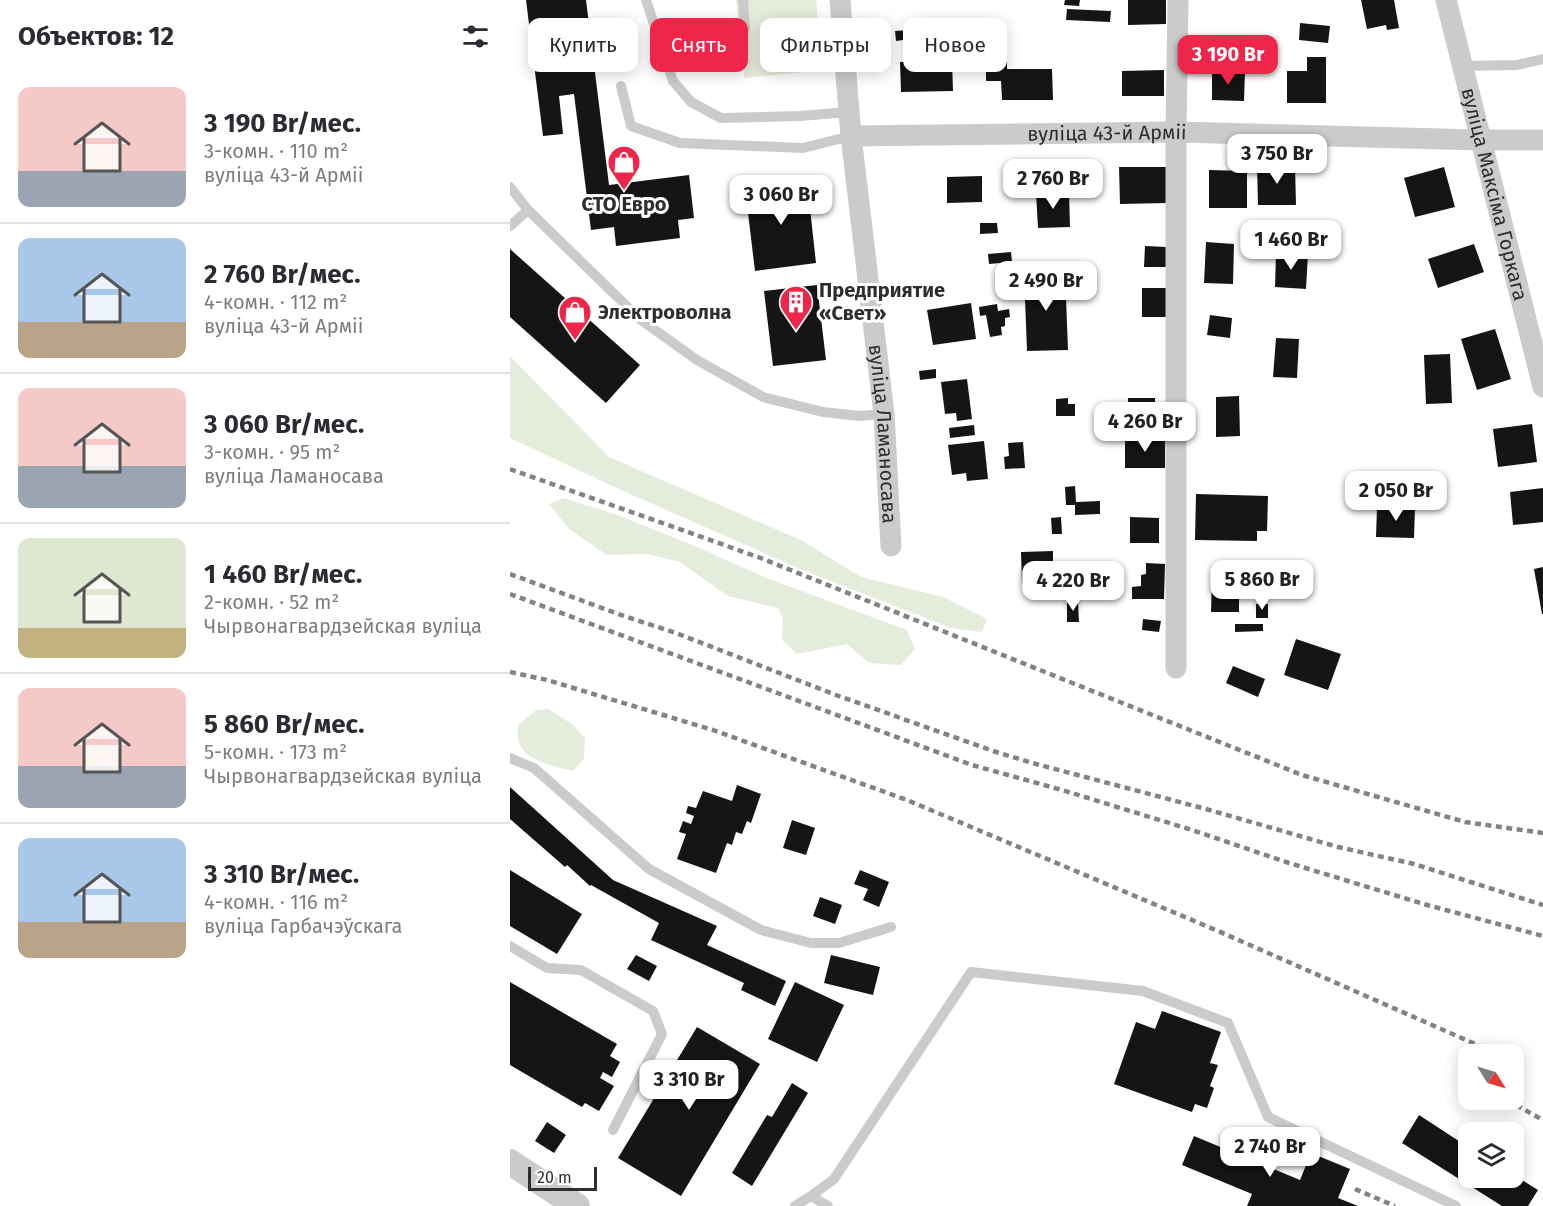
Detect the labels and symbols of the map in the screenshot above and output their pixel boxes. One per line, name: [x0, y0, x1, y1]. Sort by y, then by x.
pin: 3 190 Br: [1166, 35, 1290, 86]
street label: вуліца Максіма Горкага: [1456, 85, 1533, 303]
street label: вуліца 43-й Арміі: [1027, 120, 1187, 146]
pin: 3 750 Br: [1215, 134, 1339, 185]
shop icon: СТО Евро: [606, 144, 642, 191]
pin: 2 760 Br: [991, 159, 1115, 210]
pin: 3 060 Br: [719, 175, 843, 226]
place label: СТО Евро: [581, 192, 667, 216]
pin: 1 460 Br: [1229, 220, 1353, 271]
pin: 2 490 Br: [984, 261, 1108, 312]
place label: Предприятие «Свет»: [819, 278, 945, 325]
building icon: Предприятие «Свет»: [778, 284, 814, 331]
shop icon: Электроволна: [557, 294, 593, 341]
place label: Электроволна: [598, 300, 732, 324]
street label: вуліца Ламаносава: [864, 343, 902, 524]
pin: 4 260 Br: [1083, 402, 1207, 453]
pin: 2 050 Br: [1334, 471, 1458, 522]
pin: 5 860 Br: [1200, 560, 1324, 611]
pin: 4 220 Br: [1011, 561, 1135, 612]
north arrow: [1458, 1044, 1524, 1110]
pin: 3 310 Br: [627, 1060, 751, 1111]
pin: 2 740 Br: [1208, 1127, 1332, 1178]
scale bar: [528, 1164, 597, 1192]

